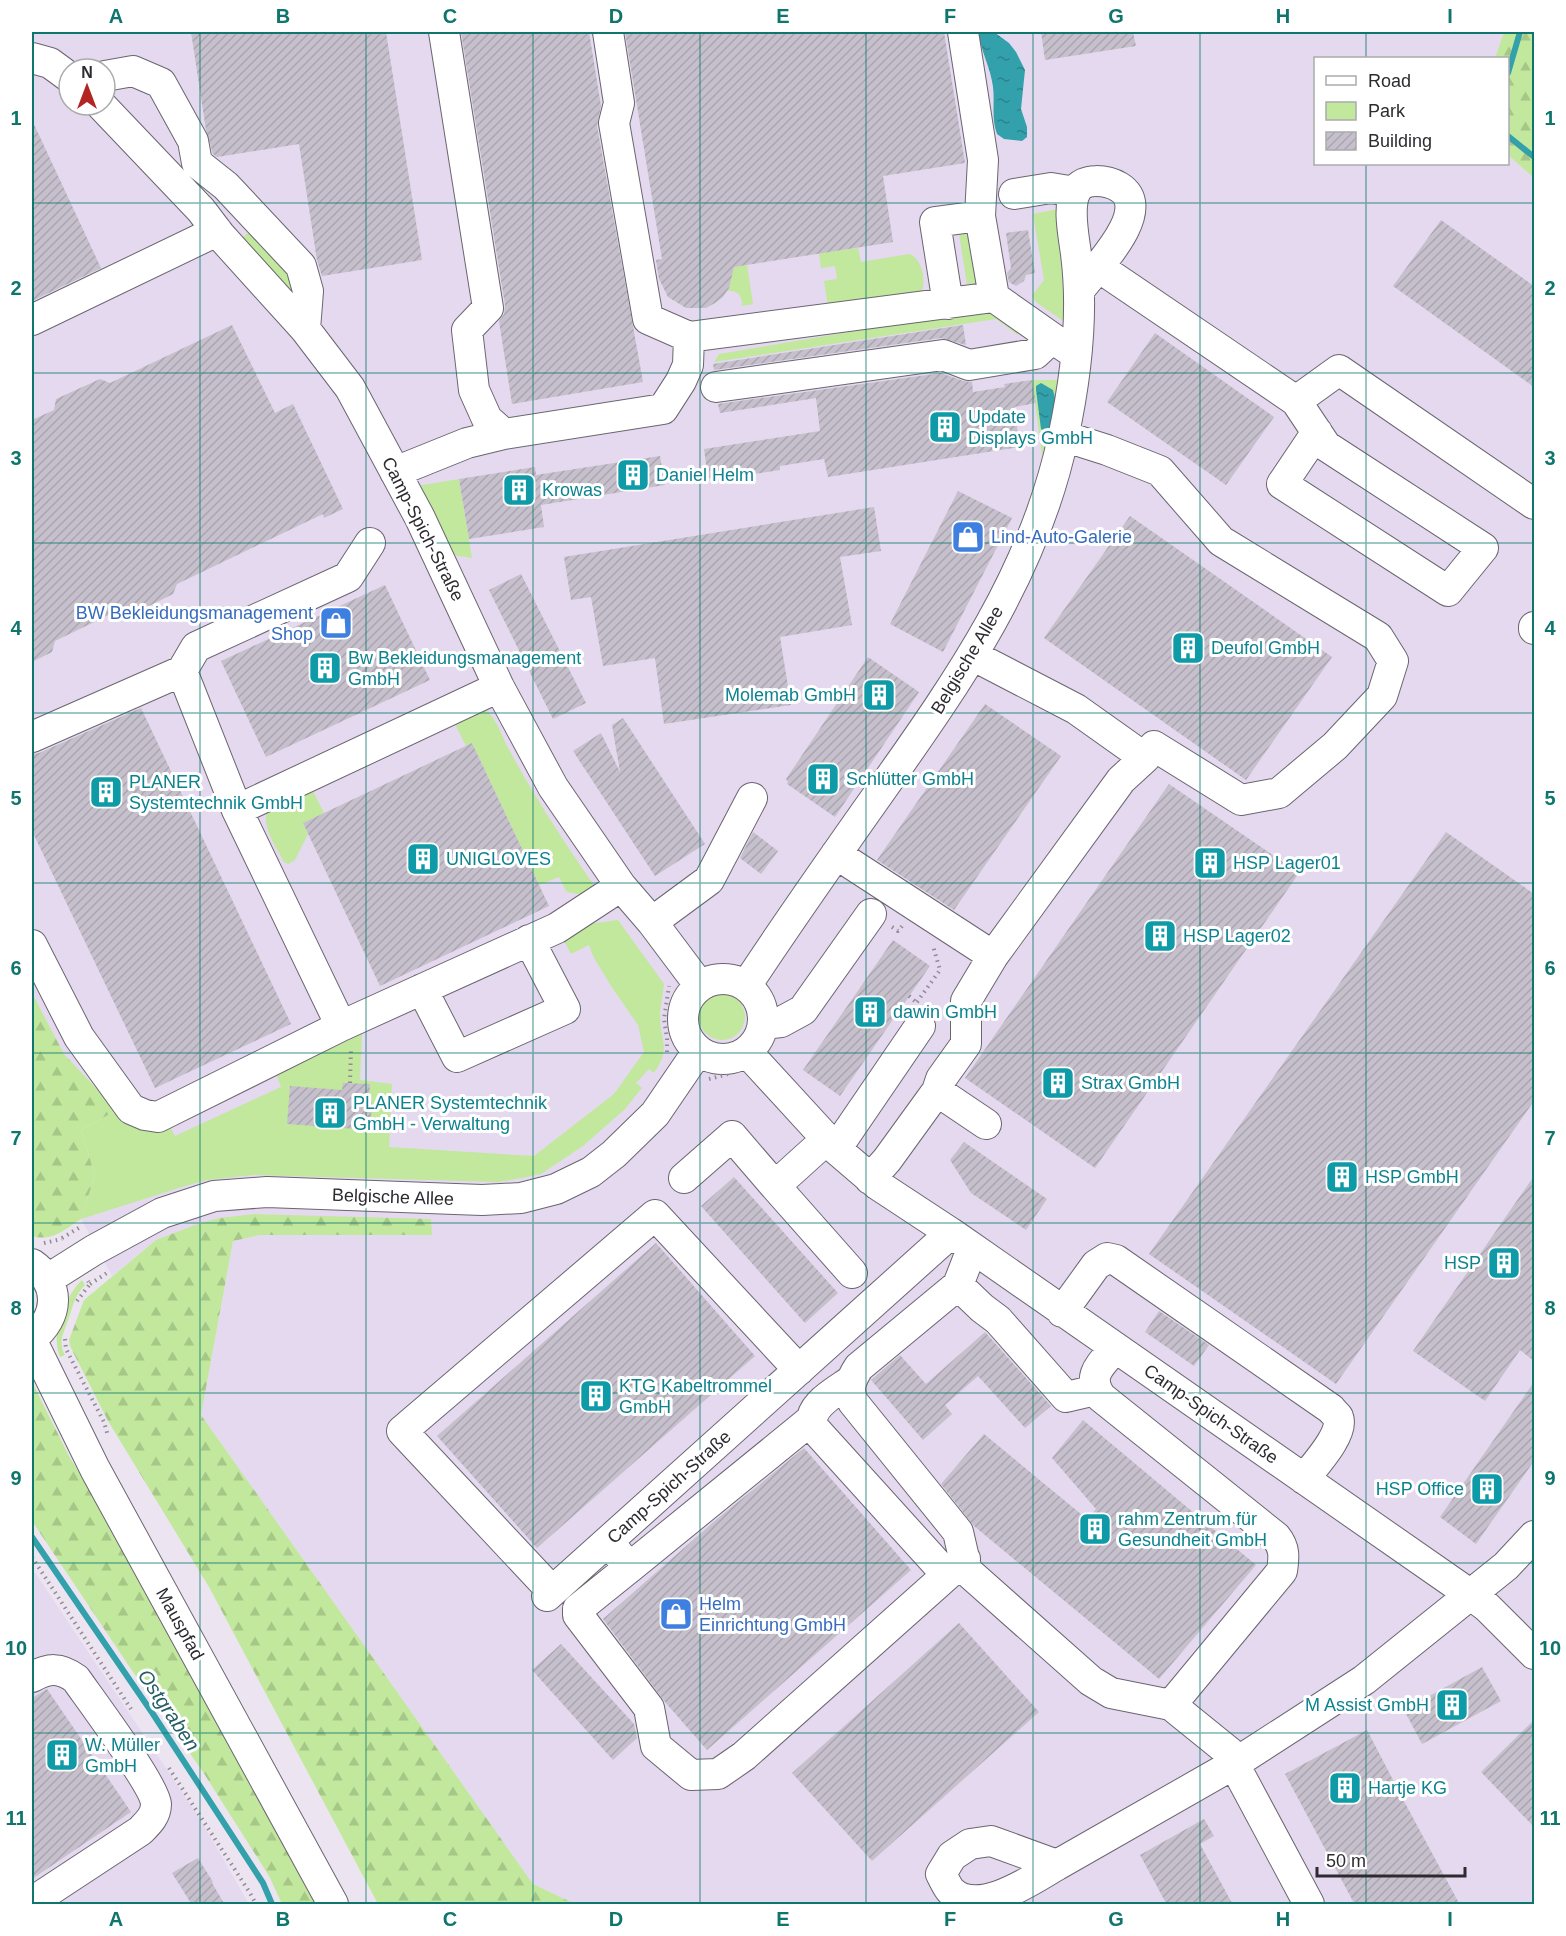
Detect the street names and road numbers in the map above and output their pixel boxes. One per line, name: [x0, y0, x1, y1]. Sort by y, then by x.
street label: Camp-Spich-Straße: [378, 454, 468, 604]
street label: Belgische Allee: [927, 603, 1007, 717]
street label: Belgische Allee: [332, 1185, 454, 1209]
street label: Camp-Spich-Straße: [1140, 1360, 1282, 1468]
street label: Camp-Spich-Straße: [603, 1426, 735, 1548]
street label: Mauspfad: [152, 1585, 208, 1663]

